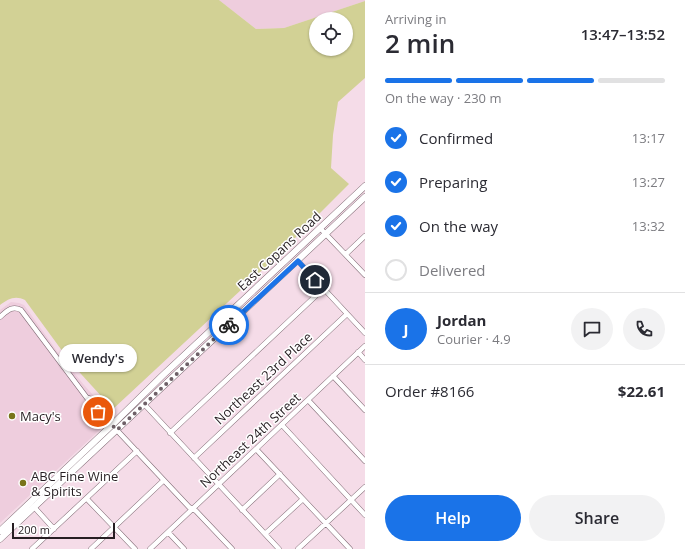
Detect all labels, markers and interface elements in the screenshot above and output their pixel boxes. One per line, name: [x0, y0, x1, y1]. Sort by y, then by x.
text: Arriving in: [385, 10, 447, 28]
map controls: [309, 12, 353, 56]
button: locate: [309, 12, 353, 56]
text: 13:47–13:52: [581, 24, 665, 44]
text: 2 min: [385, 25, 455, 61]
text: On the way · 230 m: [385, 89, 501, 107]
icon: check: [385, 127, 407, 149]
text: Confirmed: [419, 128, 493, 148]
text: 13:17: [632, 129, 665, 147]
icon: check: [385, 171, 407, 193]
text: Preparing: [419, 172, 487, 192]
text: 13:27: [632, 173, 665, 191]
street label: East Copans Road: [233, 207, 325, 295]
icon: check: [385, 215, 407, 237]
text: On the way: [419, 216, 498, 236]
text: 13:32: [632, 217, 665, 235]
text: Delivered: [419, 260, 486, 280]
pin: [298, 263, 332, 297]
icon: home: [304, 269, 326, 291]
courier: [209, 305, 249, 345]
button: chat: [571, 308, 613, 350]
button: phone: [623, 308, 665, 350]
text: Jordan: [437, 310, 486, 330]
icon: bike: [218, 314, 240, 336]
text: J: [404, 319, 408, 339]
street label: Northeast 23rd Place: [210, 328, 316, 428]
text: Courier · 4.9: [437, 330, 511, 348]
callout: Wendy's: [59, 344, 137, 372]
text: Wendy's: [72, 349, 124, 367]
text: Order #8166: [385, 381, 474, 401]
text: $22.61: [618, 381, 665, 401]
street label: Northeast 24th Street: [196, 388, 304, 491]
pin: [81, 395, 115, 429]
icon: bag: [87, 401, 109, 423]
place label: Macy's: [20, 407, 61, 425]
marker: Macy's: [7, 411, 17, 421]
place label: ABC Fine Wine & Spirits: [31, 467, 118, 500]
marker: ABC Fine Wine & Spirits: [18, 478, 28, 488]
button: Help: [385, 495, 521, 541]
button: Share: [529, 495, 665, 541]
scale bar: [12, 521, 115, 540]
text: 200 m: [18, 522, 50, 537]

